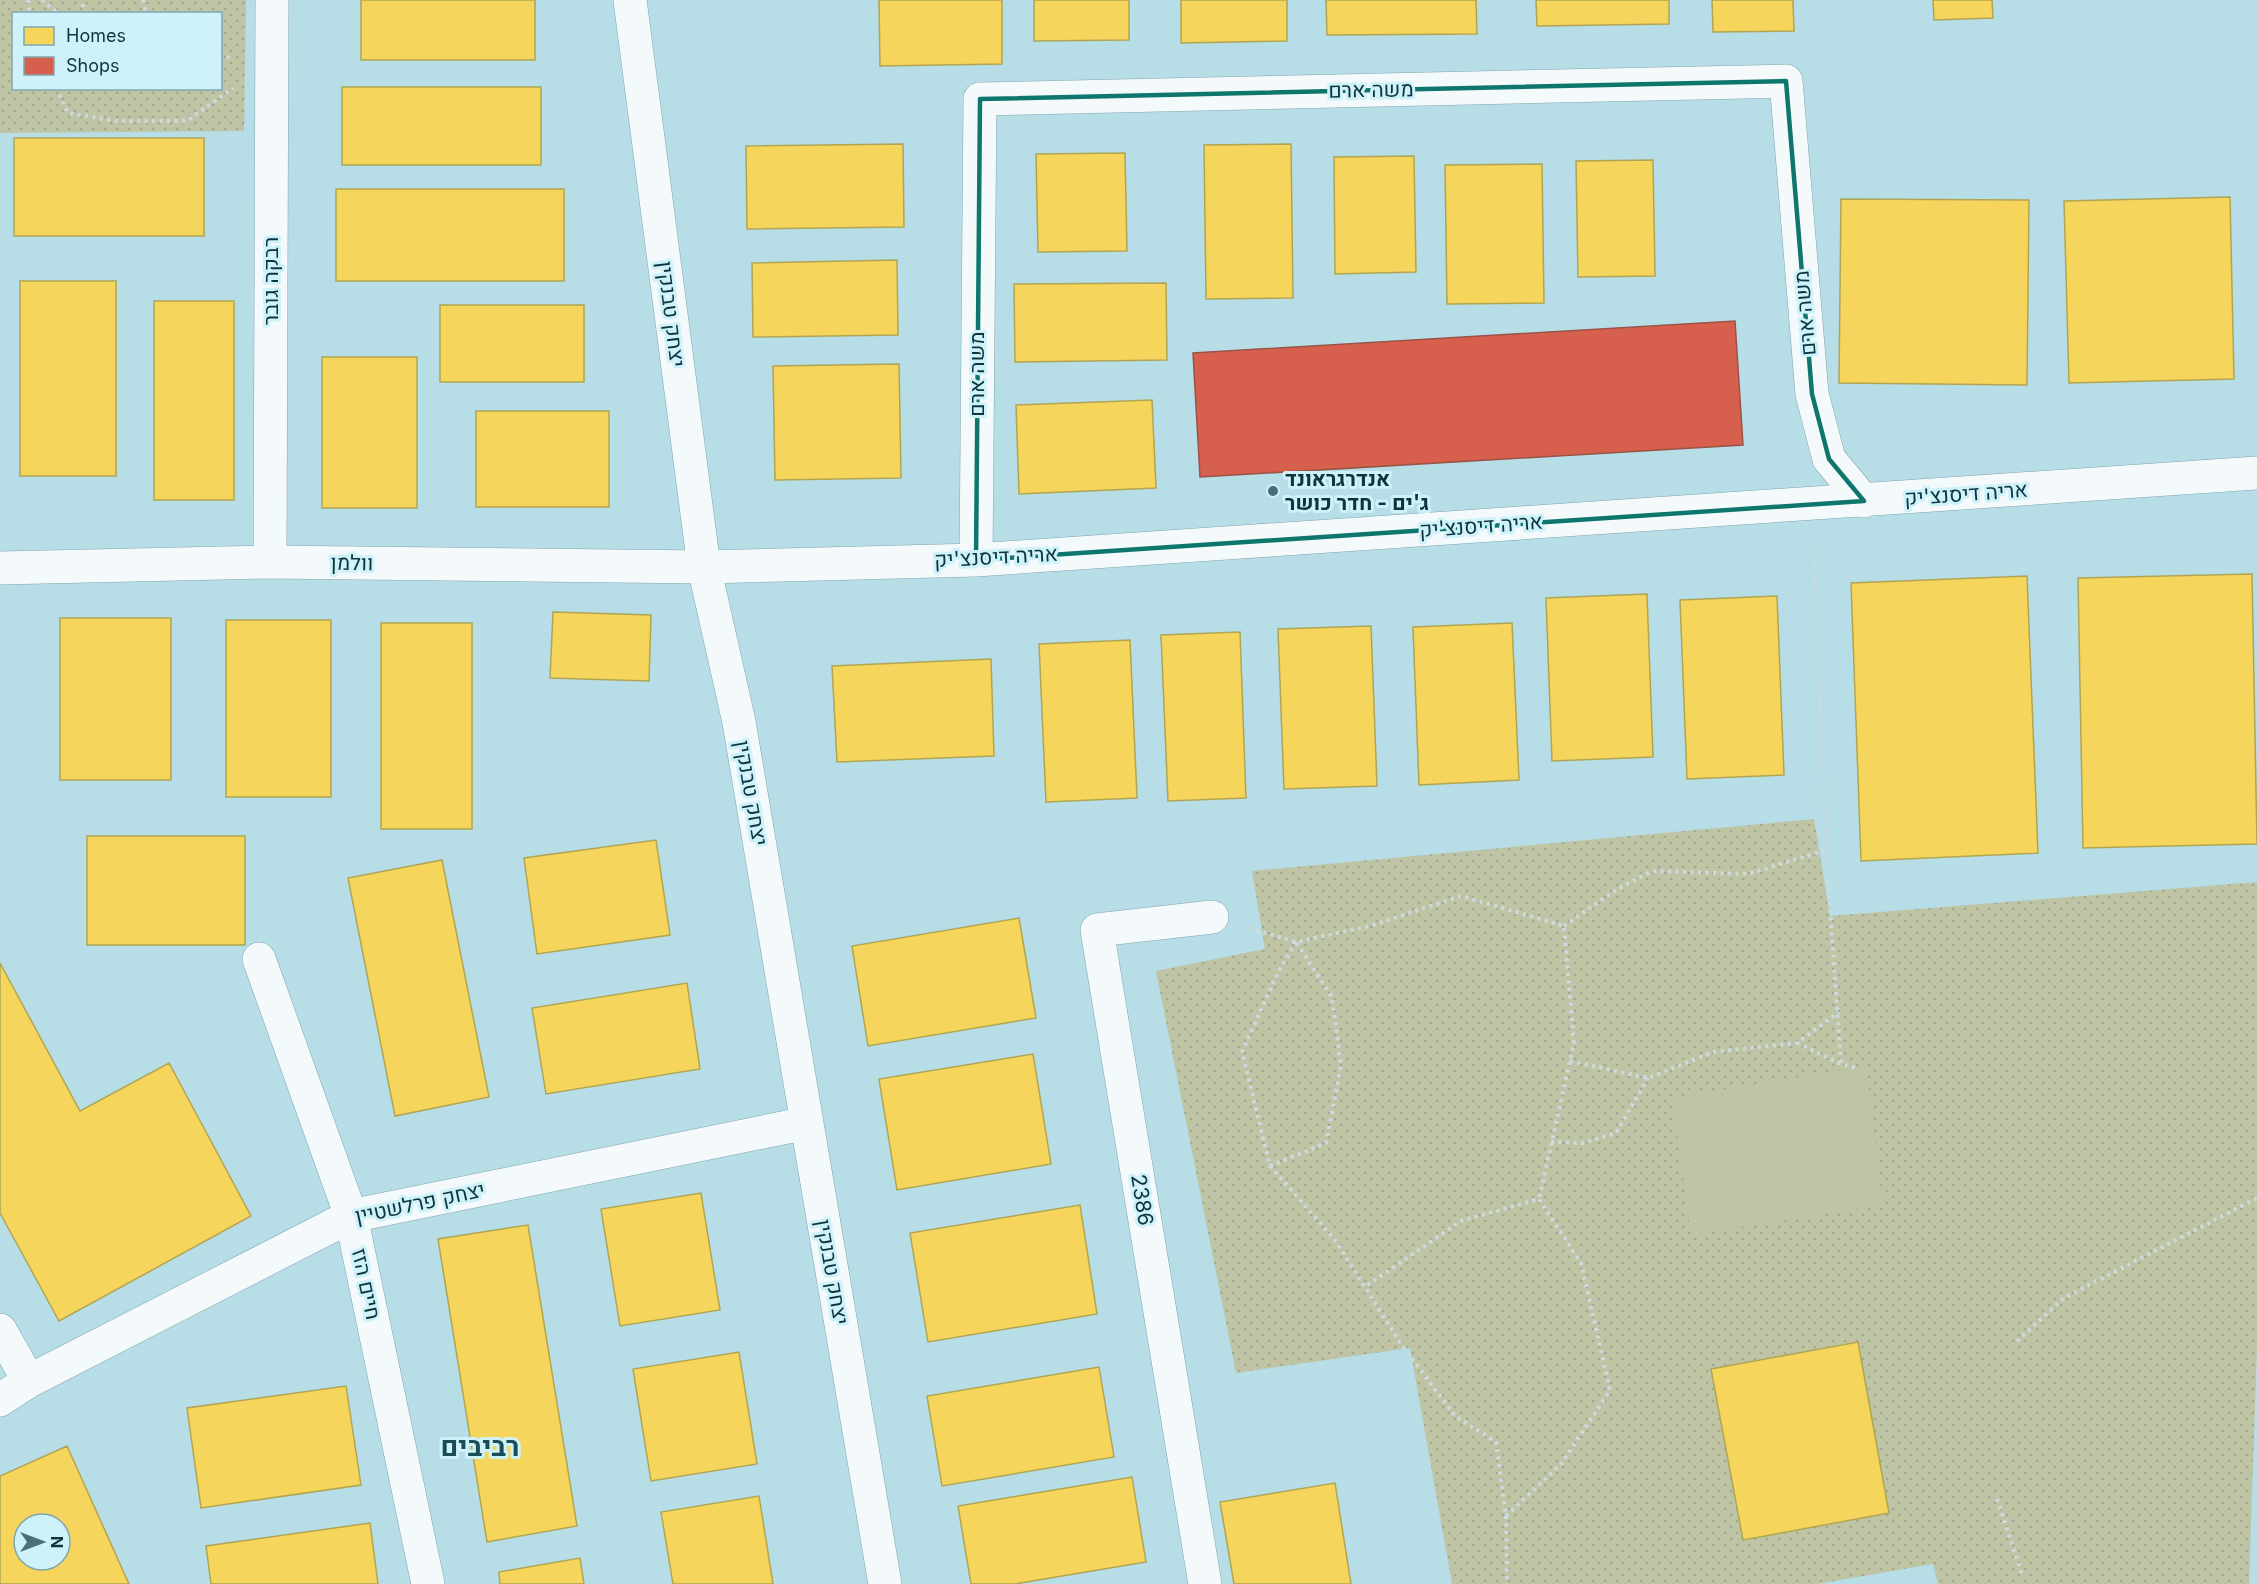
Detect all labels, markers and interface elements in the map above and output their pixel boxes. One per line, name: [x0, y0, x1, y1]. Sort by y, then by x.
legend: [12, 12, 222, 90]
text: Homes: [66, 25, 126, 46]
text: Shops: [66, 55, 120, 76]
street label: משה ארם: [1328, 76, 1414, 103]
street label: רבקה גובר: [258, 237, 283, 325]
street label: יצחק טבנקין: [653, 260, 690, 368]
street label: משה ארם: [1788, 269, 1821, 357]
street label: משה ארם: [964, 331, 989, 417]
place label: אנדרגראונד ג'ים - חדר כושר: [1285, 466, 1429, 515]
street label: אריה דיסנצ'יק: [1903, 477, 2029, 510]
marker: אנדרגראונד ג'ים - חדר כושר: [1266, 484, 1280, 498]
street label: אריה דיסנצ'יק: [1418, 509, 1544, 542]
street label: אריה דיסנצ'יק: [934, 541, 1058, 572]
street label: וולמן: [331, 550, 373, 575]
street label: יצחק טבנקין: [730, 738, 773, 848]
street label: 2386: [1126, 1172, 1159, 1227]
street label: יצחק פרלשטיין: [353, 1177, 487, 1228]
street label: יצחק טבנקין: [811, 1217, 854, 1327]
street label: חיים הזז: [347, 1246, 386, 1322]
district label: רביבים: [441, 1430, 519, 1463]
north arrow: [12, 1512, 72, 1572]
text: N: [47, 1536, 67, 1548]

